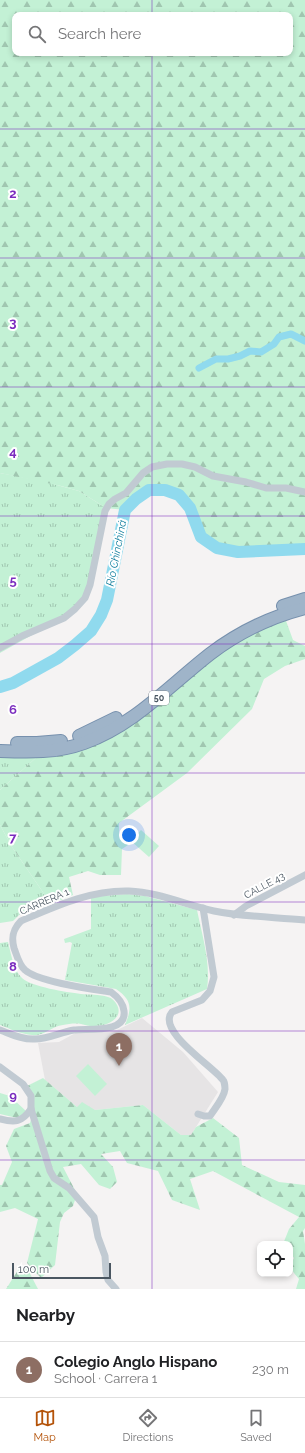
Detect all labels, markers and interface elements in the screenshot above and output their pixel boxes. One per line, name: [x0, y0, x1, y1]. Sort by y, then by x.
search box: [12, 12, 293, 56]
icon: search: [26, 23, 48, 45]
text: Search here: [58, 25, 141, 43]
text: 2: [9, 186, 17, 201]
text: 3: [9, 315, 17, 330]
text: 4: [9, 444, 17, 459]
water label: Río Chinchiná: [104, 519, 129, 587]
text: 5: [9, 573, 17, 588]
road number: 50: [149, 691, 169, 705]
text: 6: [9, 702, 17, 717]
your location: [119, 825, 139, 845]
text: 7: [9, 830, 17, 845]
street label: CALLE 43: [242, 870, 287, 901]
street label: CARRERA 1: [18, 886, 71, 917]
text: 8: [9, 959, 17, 974]
pin: 1: [106, 1033, 132, 1066]
text: 9: [9, 1088, 17, 1103]
map controls: [257, 1241, 293, 1277]
button: locate: [257, 1241, 293, 1277]
scale bar: [12, 1261, 111, 1280]
text: 100 m: [18, 1263, 49, 1276]
text: Nearby: [16, 1305, 75, 1325]
text: Colegio Anglo Hispano: [54, 1353, 217, 1371]
text: 1: [26, 1362, 32, 1377]
text: 230 m: [252, 1362, 289, 1377]
text: School · Carrera 1: [54, 1371, 157, 1386]
tab: Map: [33, 1407, 56, 1444]
tab: Directions: [123, 1407, 173, 1444]
tab: Saved: [240, 1407, 272, 1444]

